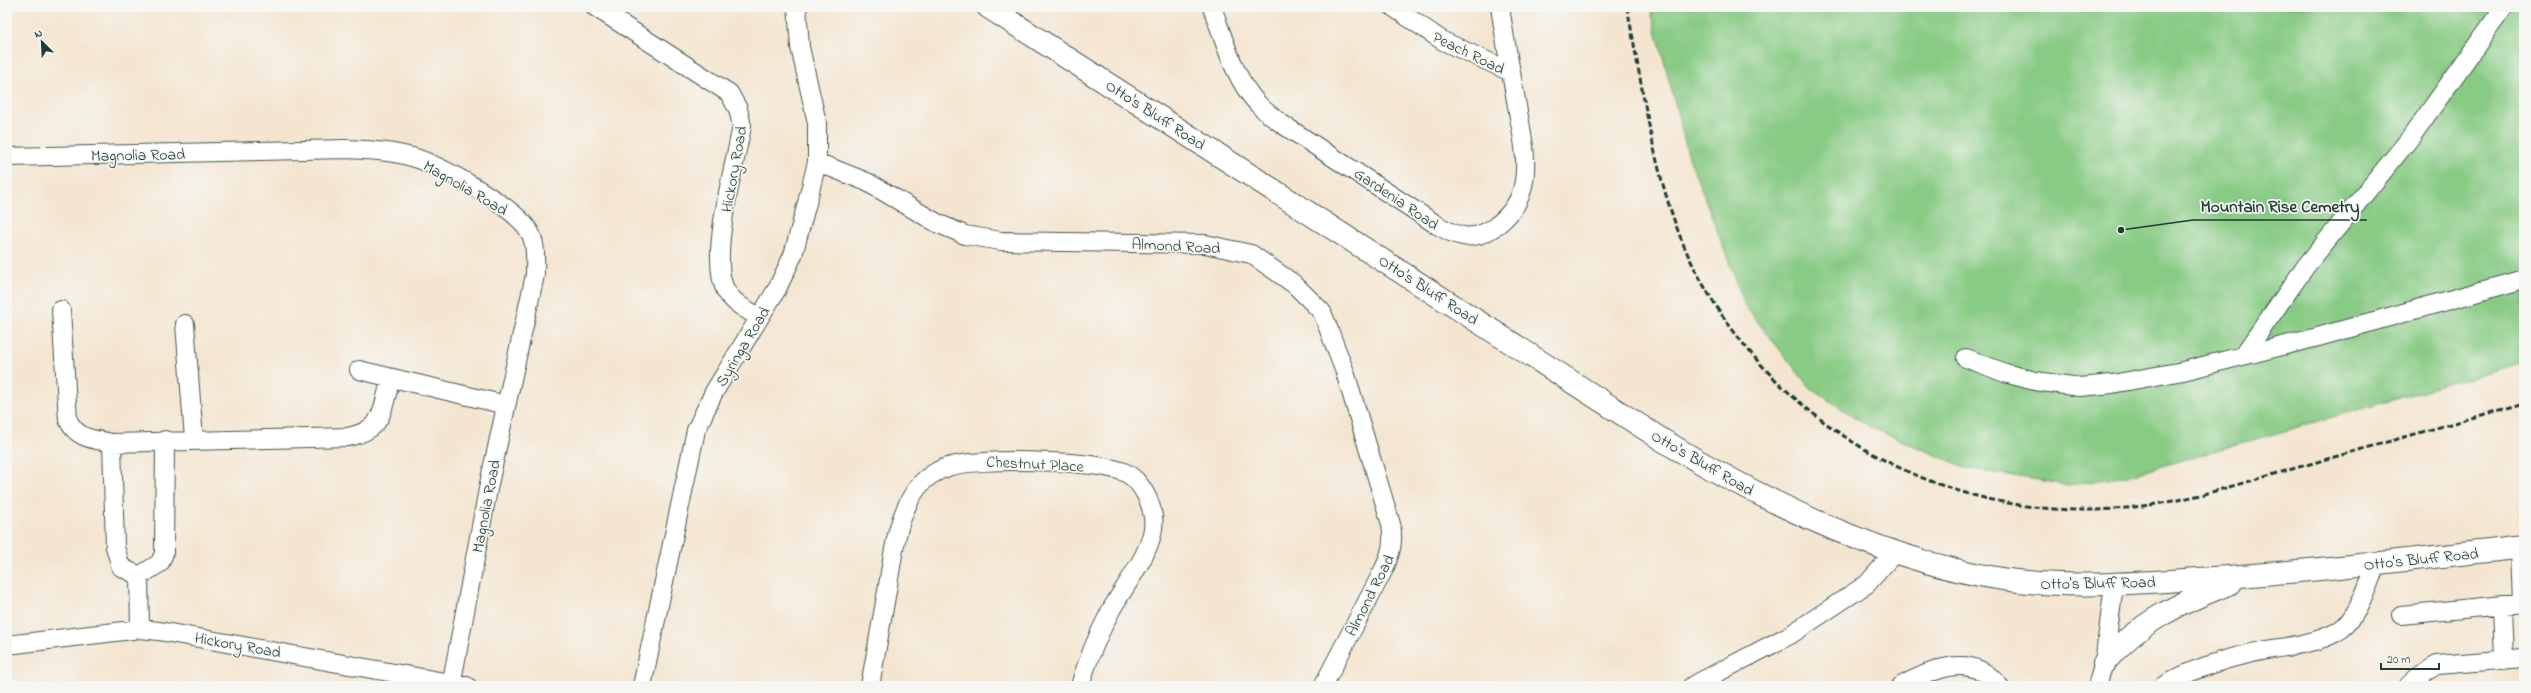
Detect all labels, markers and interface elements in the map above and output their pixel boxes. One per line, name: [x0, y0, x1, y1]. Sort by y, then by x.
north arrow: [22, 22, 62, 62]
text: N: [32, 25, 45, 43]
street label: Peach Road: [1428, 26, 1508, 82]
street label: Otto's Bluff Road: [1100, 74, 1210, 157]
street label: Hickory Road: [716, 124, 754, 214]
street label: Magnolia Road: [91, 143, 185, 169]
street label: Magnolia Road: [418, 155, 512, 223]
street label: Gardenia Road: [1349, 162, 1443, 237]
callout: Mountain Rise Cemetry: [2193, 191, 2367, 220]
text: Mountain Rise Cemetry: [2201, 195, 2360, 222]
street label: Almond Road: [1131, 233, 1221, 261]
street label: Otto's Bluff Road: [1373, 249, 1483, 332]
street label: Syringa Road: [710, 302, 777, 392]
street label: Otto's Bluff Road: [1646, 425, 1758, 503]
street label: Chestnut Place: [986, 450, 1085, 480]
street label: Magnolia Road: [466, 458, 508, 555]
street label: Otto's Bluff Road: [2363, 542, 2480, 578]
street label: Almond Road: [1340, 551, 1402, 641]
street label: Otto's Bluff Road: [2040, 571, 2156, 597]
street label: Hickory Road: [193, 627, 283, 665]
scale bar: [2381, 645, 2439, 671]
text: 20 m: [2387, 651, 2410, 669]

